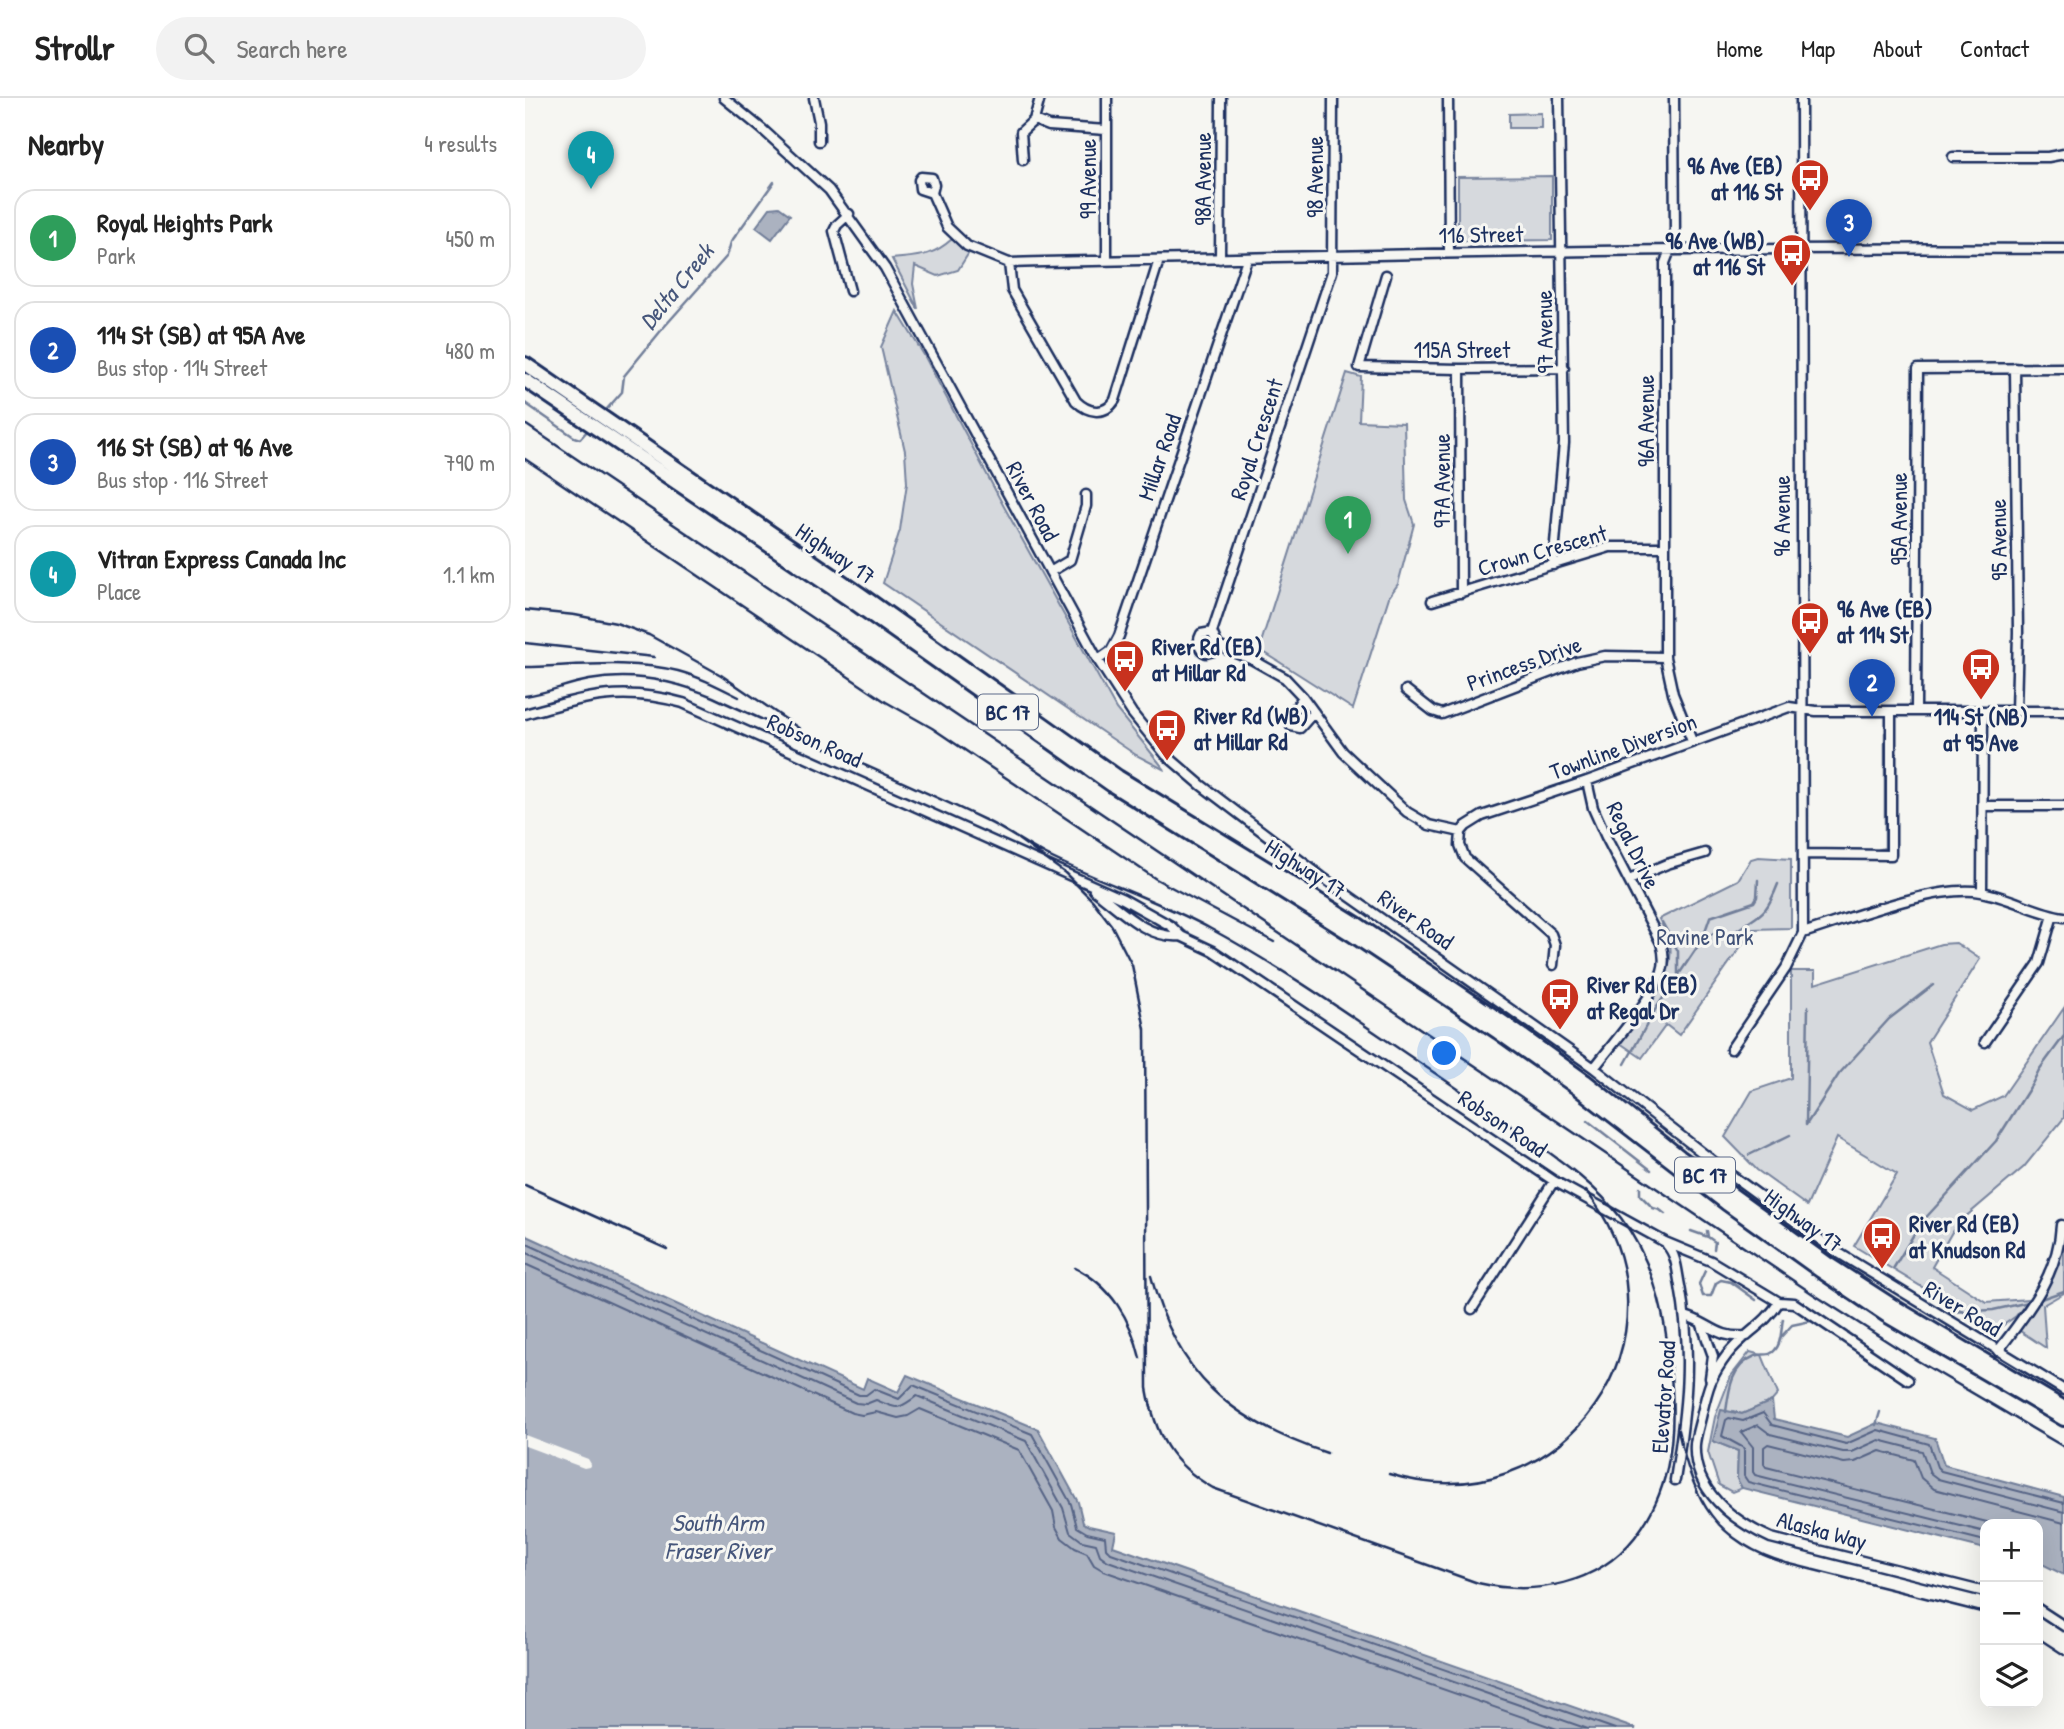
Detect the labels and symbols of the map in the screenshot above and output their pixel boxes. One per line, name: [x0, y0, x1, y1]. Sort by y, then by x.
pin: 4: [568, 131, 614, 189]
street label: 98A Avenue: [1187, 132, 1218, 226]
street label: 98 Avenue: [1299, 136, 1330, 218]
street label: 99 Avenue: [1072, 139, 1103, 219]
place label: 96 Ave (EB) at 116 St: [1687, 150, 1784, 207]
bus stop icon: 96 Ave (EB) at 116 St: [1789, 157, 1831, 212]
pin: 3: [1826, 199, 1872, 257]
street label: 116 Street: [1438, 218, 1525, 250]
place label: 96 Ave (WB) at 116 St: [1665, 225, 1766, 282]
bus stop icon: 96 Ave (WB) at 116 St: [1771, 232, 1813, 287]
water label: Delta Creek: [631, 235, 722, 336]
street label: 97 Avenue: [1528, 290, 1560, 374]
street label: 115A Street: [1414, 334, 1511, 365]
street label: Royal Crescent: [1222, 373, 1291, 504]
street label: 96A Avenue: [1630, 375, 1661, 467]
street label: Millar Road: [1130, 410, 1188, 504]
street label: 97A Avenue: [1426, 434, 1457, 528]
street label: River Road: [999, 456, 1067, 546]
street label: 95A Avenue: [1883, 472, 1914, 566]
street label: 96 Avenue: [1766, 475, 1797, 557]
pin: 1: [1325, 496, 1371, 554]
street label: 95 Avenue: [1982, 499, 2014, 581]
street label: Highway 17: [790, 515, 882, 591]
street label: Crown Crescent: [1474, 516, 1611, 583]
place label: 96 Ave (EB) at 114 St: [1837, 593, 1933, 650]
bus stop icon: 96 Ave (EB) at 114 St: [1789, 600, 1831, 655]
street label: Princess Drive: [1462, 628, 1586, 698]
place label: River Rd (EB) at Millar Rd: [1152, 631, 1263, 688]
bus stop icon: River Rd (EB) at Millar Rd: [1104, 638, 1146, 693]
bus stop icon: 114 St (NB) at 95 Ave: [1960, 646, 2002, 701]
pin: 2: [1849, 659, 1895, 717]
road number: BC 17: [978, 694, 1038, 730]
place label: River Rd (WB) at Millar Rd: [1194, 700, 1309, 757]
place label: 114 St (NB) at 95 Ave: [1934, 701, 2028, 758]
street label: Robson Road: [763, 705, 867, 775]
street label: Townline Diversion: [1545, 705, 1701, 787]
bus stop icon: River Rd (WB) at Millar Rd: [1146, 707, 1188, 762]
street label: Regal Drive: [1600, 796, 1668, 894]
street label: Highway 17: [1260, 831, 1352, 905]
street label: River Road: [1372, 882, 1460, 956]
park label: Ravine Park: [1656, 921, 1754, 952]
place label: River Rd (EB) at Regal Dr: [1587, 969, 1698, 1027]
bus stop icon: River Rd (EB) at Regal Dr: [1539, 976, 1581, 1031]
your location: [1427, 1036, 1461, 1070]
street label: Robson Road: [1453, 1082, 1553, 1164]
road number: BC 17: [1675, 1158, 1735, 1192]
street label: Highway 17: [1758, 1181, 1850, 1259]
place label: River Rd (EB) at Knudson Rd: [1909, 1208, 2025, 1265]
bus stop icon: River Rd (EB) at Knudson Rd: [1861, 1215, 1903, 1270]
street label: River Road: [1918, 1273, 2008, 1343]
street label: Elevator Road: [1644, 1340, 1682, 1454]
street label: Alaska Way: [1774, 1503, 1871, 1557]
water label: South Arm Fraser River: [665, 1506, 774, 1566]

